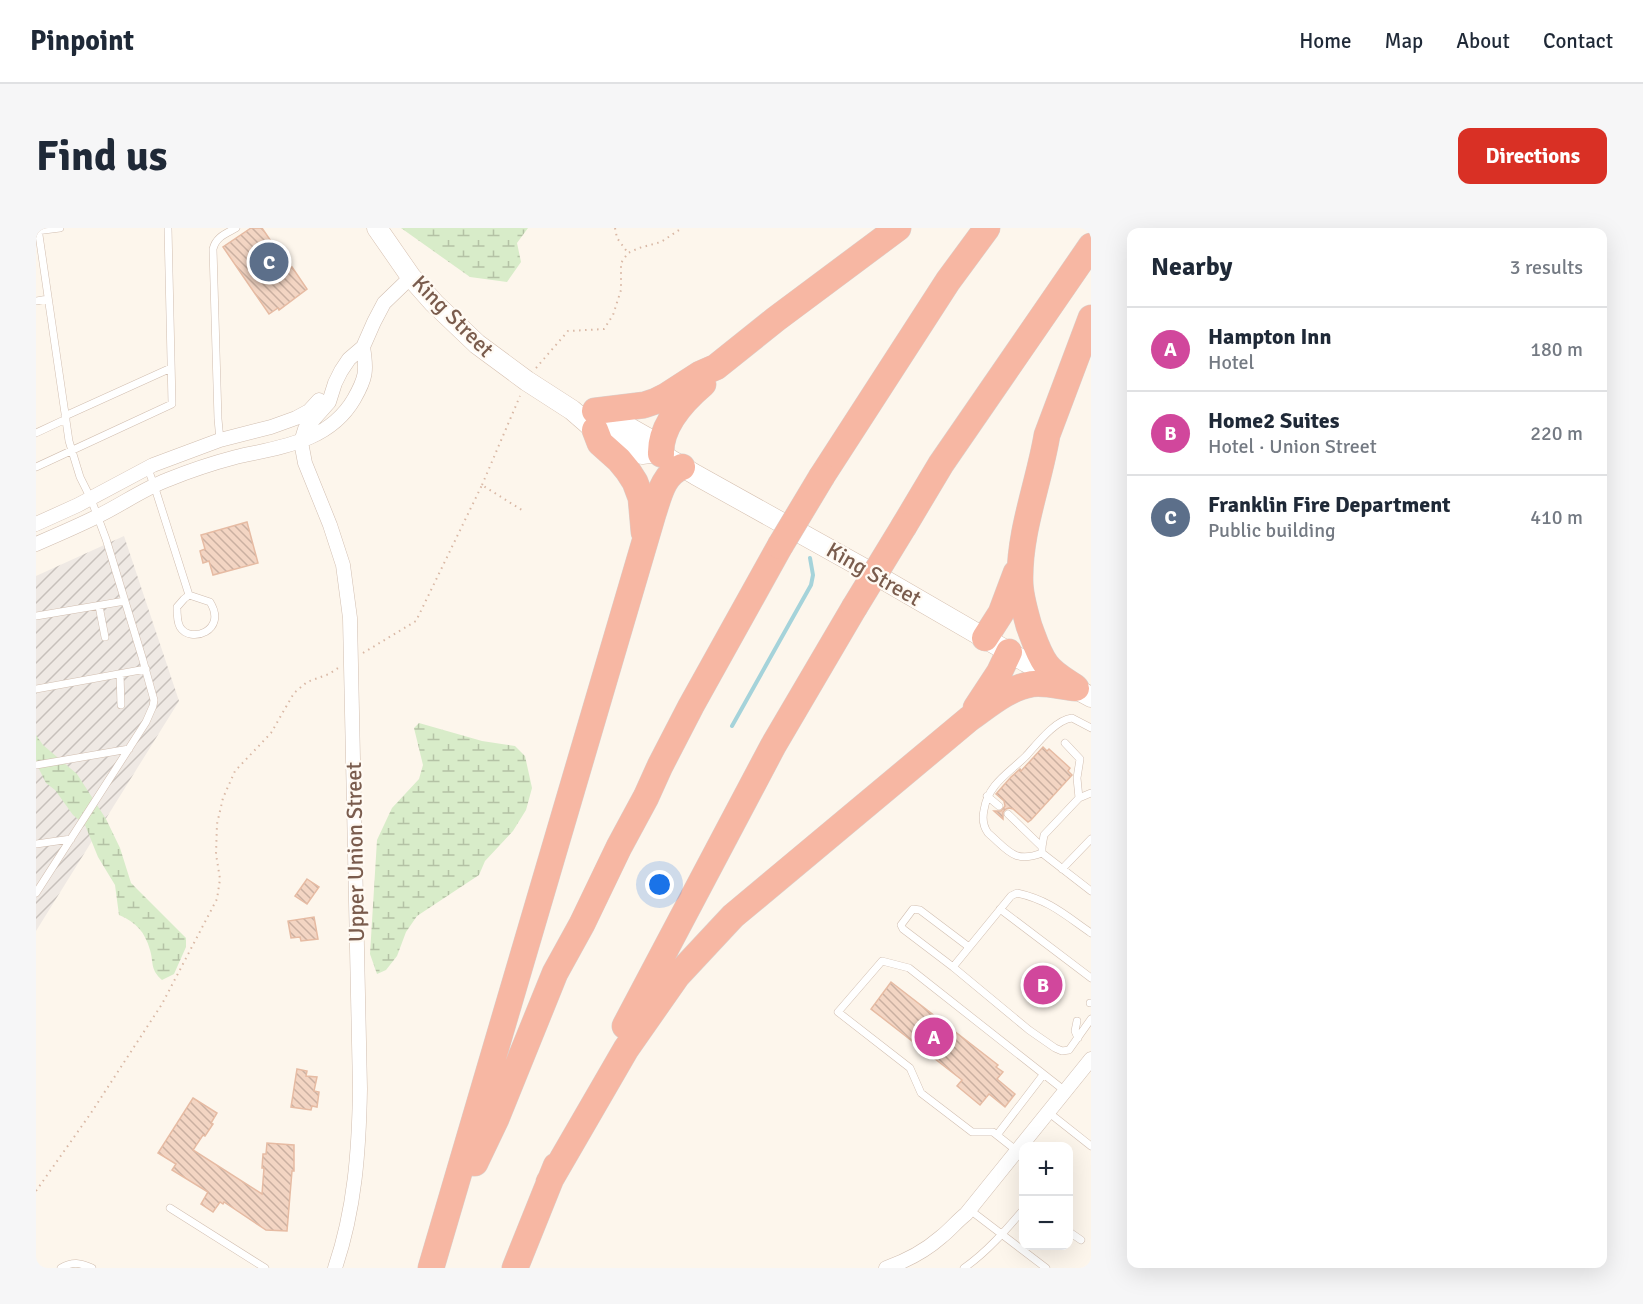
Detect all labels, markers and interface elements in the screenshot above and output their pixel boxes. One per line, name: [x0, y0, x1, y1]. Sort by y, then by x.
text: Pinpoint: [30, 24, 134, 58]
text: Home: [1299, 28, 1352, 54]
text: Map: [1385, 28, 1423, 54]
text: About: [1456, 28, 1510, 54]
text: Contact: [1543, 28, 1613, 54]
button: Directions: [1458, 128, 1607, 184]
text: Find us: [36, 131, 167, 182]
pin: C: [250, 240, 288, 285]
text: Nearby: [1151, 251, 1232, 283]
text: 3 results: [1510, 255, 1583, 280]
street label: King Street: [406, 269, 500, 363]
text: Hampton Inn: [1208, 323, 1331, 350]
text: A: [1164, 337, 1177, 362]
text: 180 m: [1530, 337, 1583, 362]
text: Hotel: [1208, 350, 1254, 375]
text: Home2 Suites: [1208, 407, 1340, 434]
text: B: [1164, 421, 1177, 446]
text: 220 m: [1530, 421, 1583, 446]
text: Hotel · Union Street: [1208, 434, 1377, 459]
text: Franklin Fire Department: [1208, 491, 1450, 518]
text: C: [1164, 505, 1177, 530]
text: 410 m: [1530, 505, 1583, 530]
text: Public building: [1208, 518, 1336, 543]
street label: King Street: [822, 536, 926, 612]
street label: Upper Union Street: [340, 761, 370, 942]
your location: [645, 870, 674, 899]
pin: B: [1024, 962, 1062, 1008]
pin: A: [914, 1014, 954, 1060]
map controls: [1019, 1142, 1073, 1250]
button: +: [1019, 1142, 1073, 1196]
button: −: [1019, 1196, 1073, 1250]

